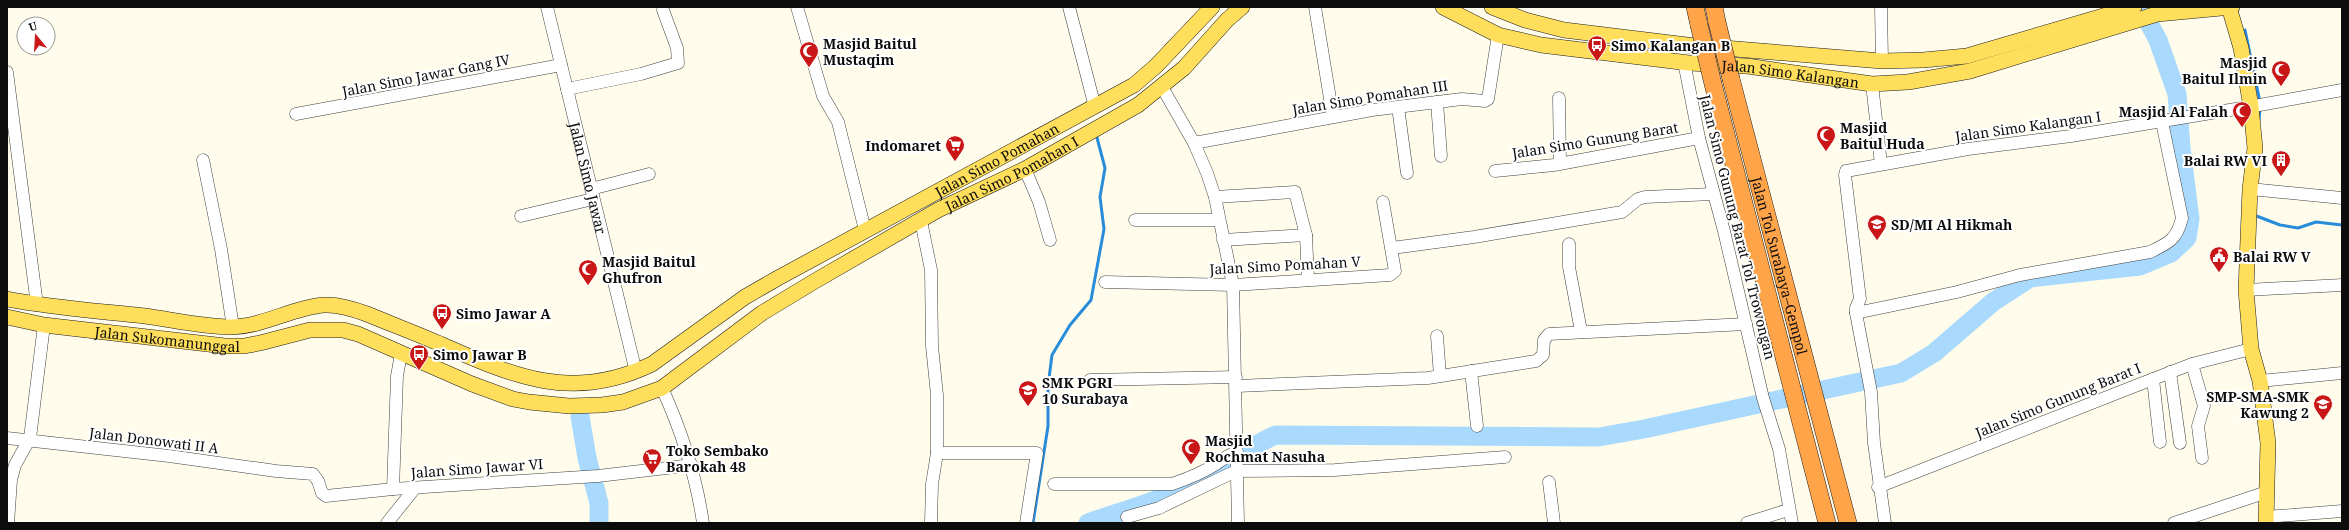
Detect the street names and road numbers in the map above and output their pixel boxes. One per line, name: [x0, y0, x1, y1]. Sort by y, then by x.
street label: Jalan Simo Jawar Gang IV: [339, 49, 512, 101]
street label: Jalan Simo Kalangan: [1720, 55, 1860, 92]
street label: Jalan Simo Pomahan III: [1290, 75, 1449, 119]
street label: Jalan Simo Gunung Barat Tol Trowongan: [1696, 92, 1780, 361]
street label: Jalan Simo Kalangan I: [1953, 106, 2102, 146]
street label: Jalan Simo Gunung Barat: [1510, 117, 1680, 163]
street label: Jalan Simo Pomahan: [930, 118, 1062, 201]
street label: Jalan Simo Jawar: [566, 119, 612, 236]
street label: Jalan Simo Pomahan I: [941, 131, 1082, 215]
street label: Jalan Tol Surabaya–Gempol: [1747, 174, 1813, 357]
street label: Jalan Simo Pomahan V: [1208, 252, 1362, 279]
street label: Jalan Sukomanunggal: [93, 321, 240, 356]
street label: Jalan Simo Gunung Barat I: [1972, 358, 2144, 442]
street label: Jalan Donowati II A: [87, 423, 220, 457]
street label: Jalan Simo Jawar VI: [409, 454, 544, 482]

